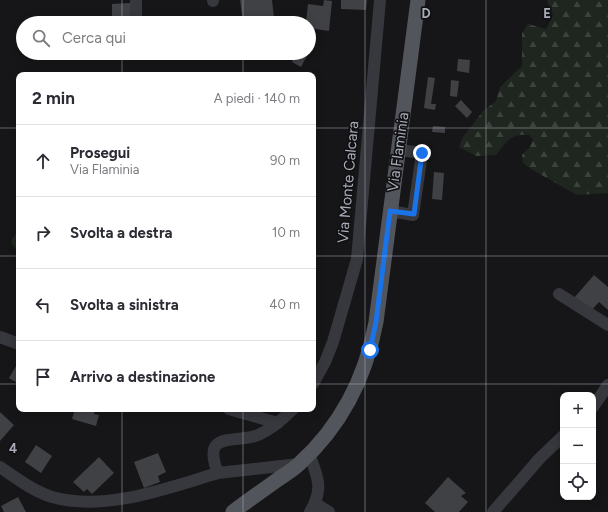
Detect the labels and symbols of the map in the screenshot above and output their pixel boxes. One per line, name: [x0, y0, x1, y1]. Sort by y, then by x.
text: D: [421, 6, 431, 21]
text: E: [543, 6, 551, 21]
street label: Via Flaminia: [384, 111, 412, 193]
street label: Via Monte Calcara: [334, 120, 362, 244]
route end: [413, 144, 431, 162]
route start: [361, 341, 379, 359]
text: 4: [9, 441, 17, 456]

